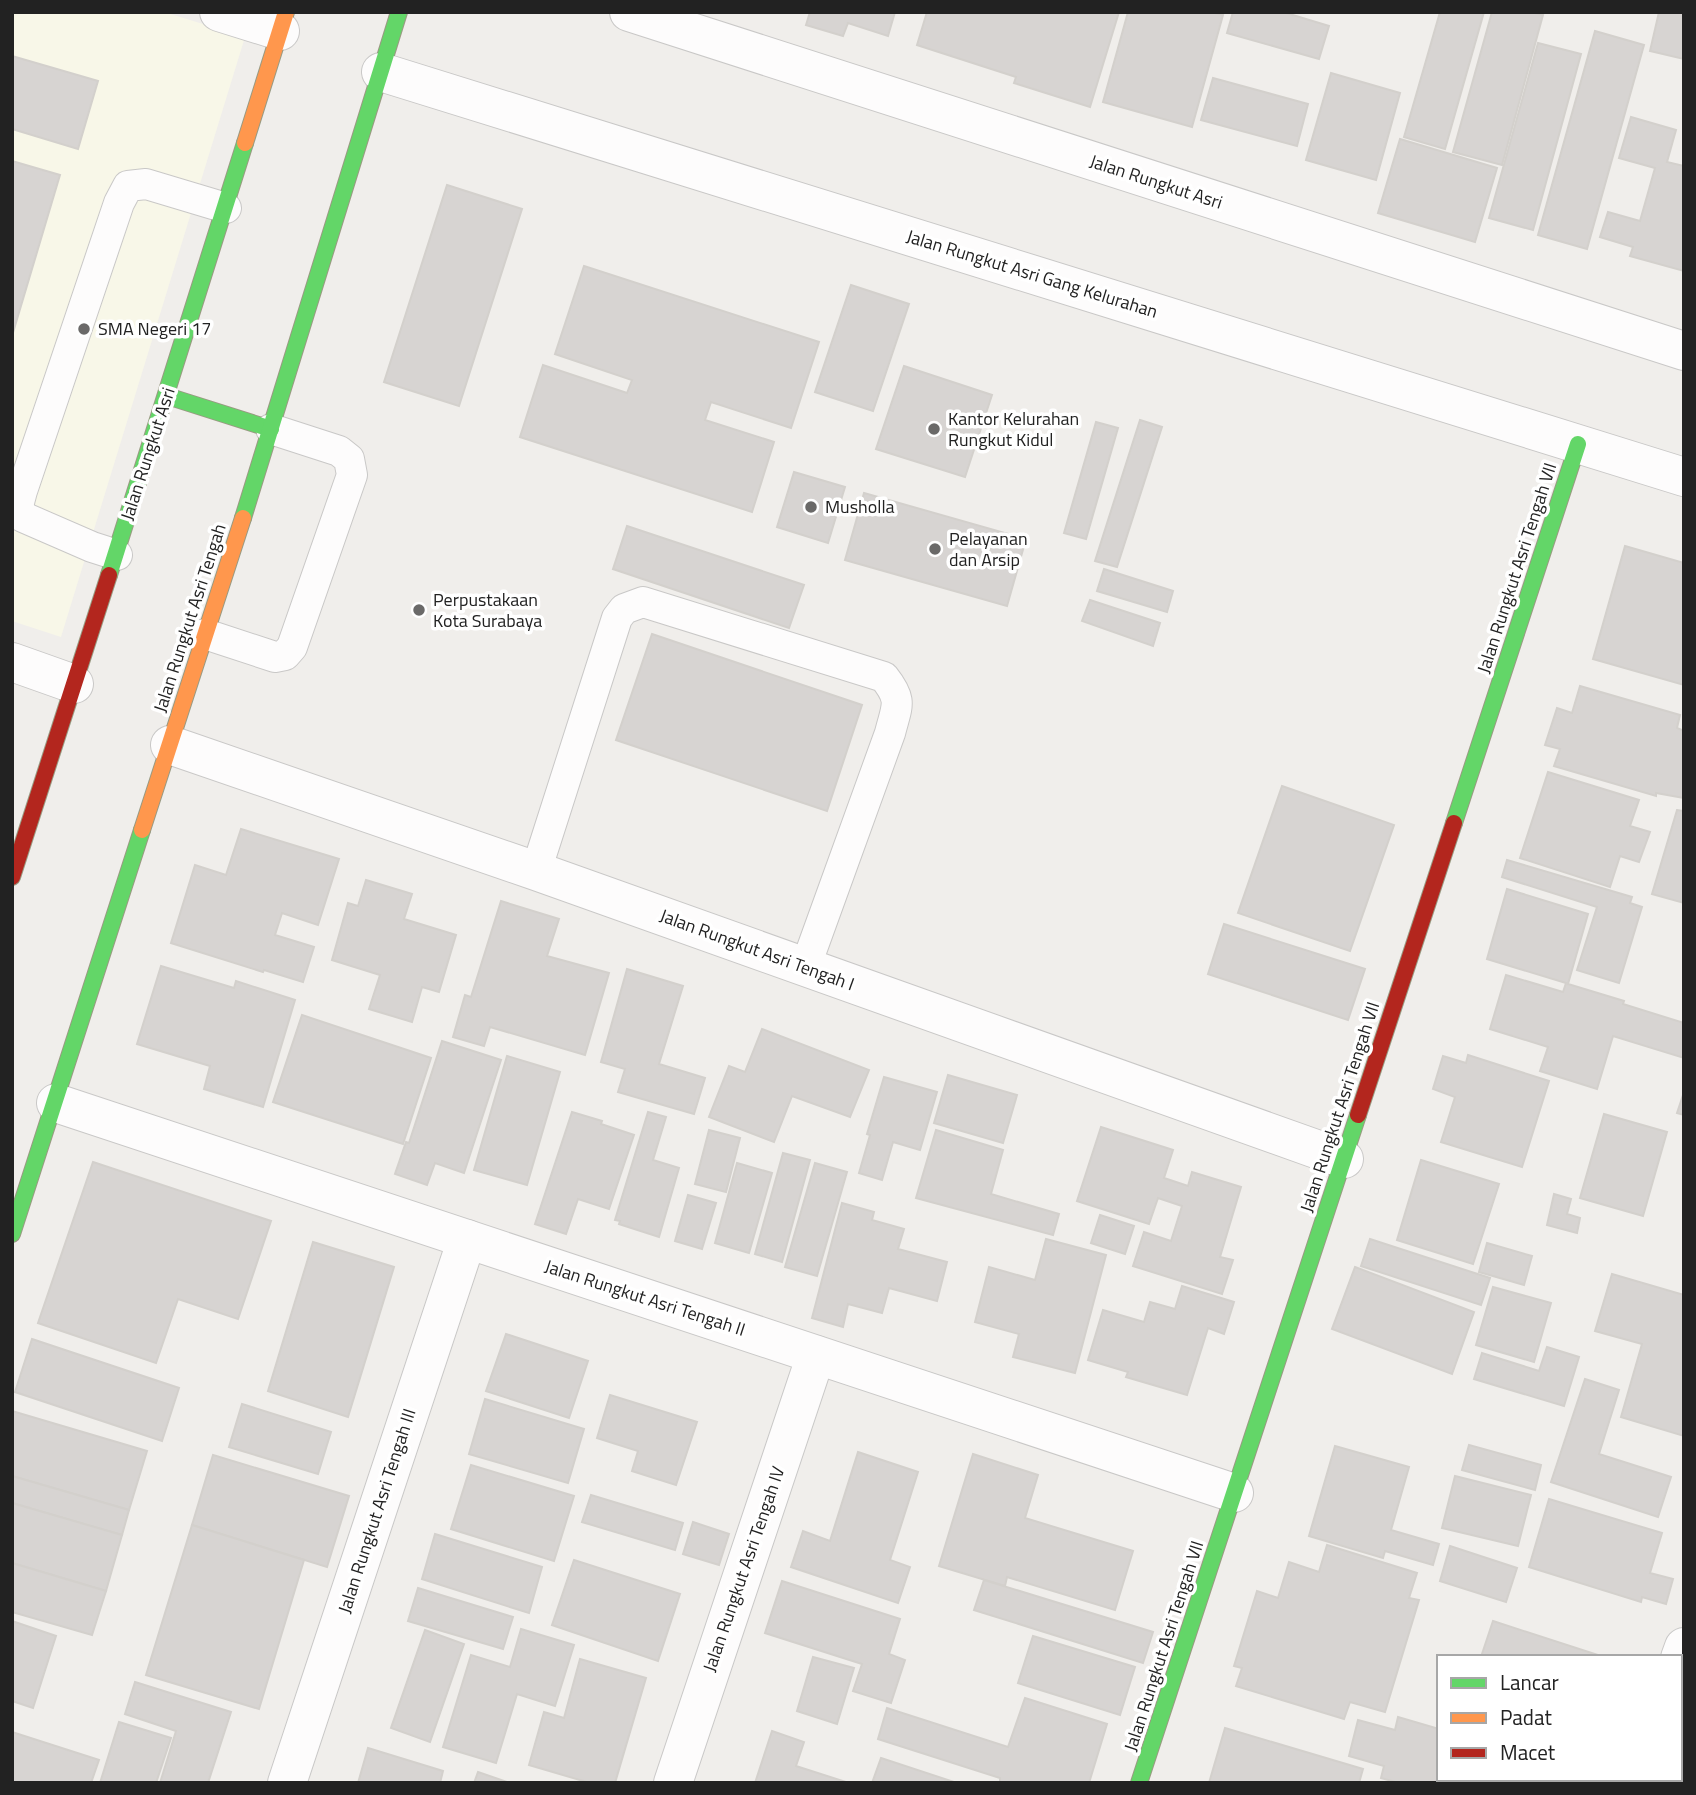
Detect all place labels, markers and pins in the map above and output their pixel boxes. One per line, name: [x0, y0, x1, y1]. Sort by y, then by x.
place label: SMA Negeri 17: [98, 315, 211, 342]
marker: SMA Negeri 17: [76, 321, 92, 337]
place label: Kantor Kelurahan Rungkut Kidul: [948, 405, 1079, 453]
marker: Kantor Kelurahan Rungkut Kidul: [926, 421, 942, 437]
place label: Musholla: [825, 493, 895, 520]
marker: Musholla: [803, 499, 819, 515]
place label: Pelayanan dan Arsip: [949, 525, 1028, 573]
marker: Pelayanan dan Arsip: [927, 541, 943, 557]
place label: Perpustakaan Kota Surabaya: [433, 586, 542, 634]
marker: Perpustakaan Kota Surabaya: [411, 602, 427, 618]

